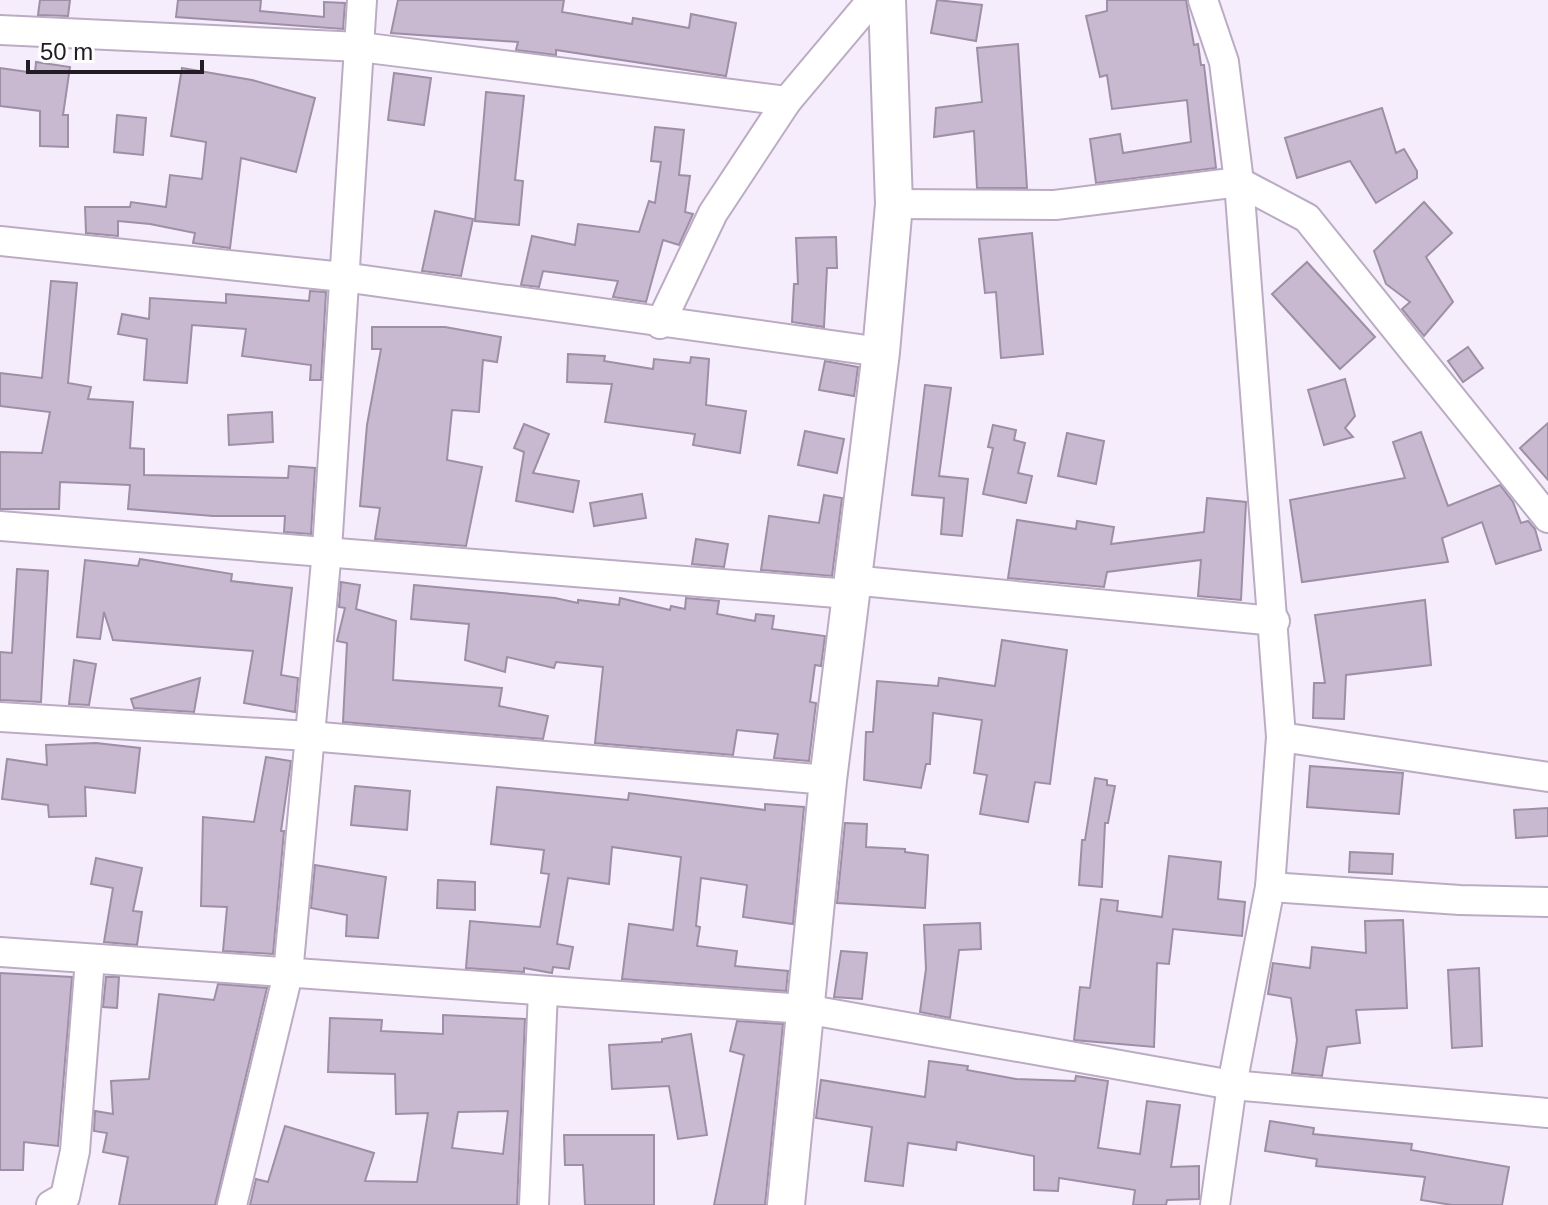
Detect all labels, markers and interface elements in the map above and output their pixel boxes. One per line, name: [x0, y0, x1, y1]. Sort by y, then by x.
scale bar: [28, 24, 202, 74]
text: 50 m: [40, 38, 93, 65]

